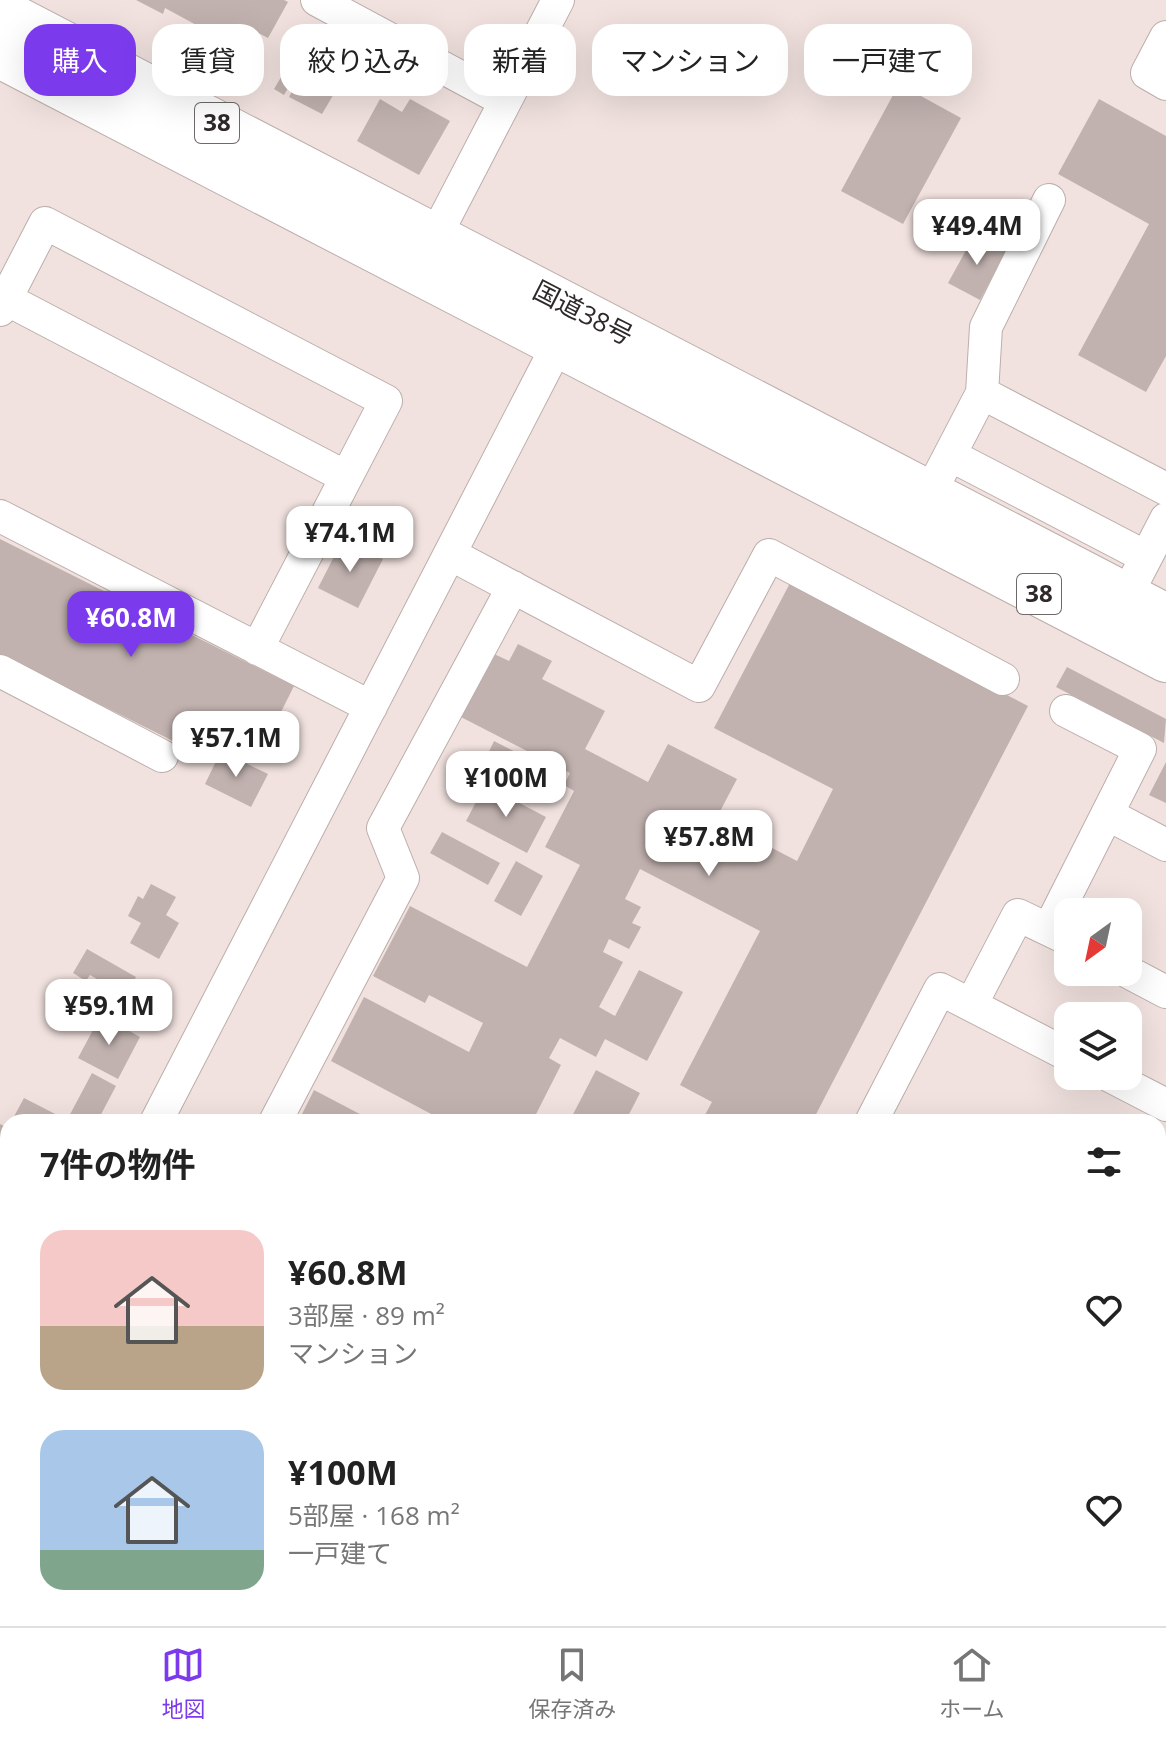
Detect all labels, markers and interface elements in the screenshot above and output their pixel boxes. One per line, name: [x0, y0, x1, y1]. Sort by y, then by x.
chip: 購入: [24, 24, 136, 96]
chip: 賃貸: [152, 24, 264, 96]
chip: 絞り込み: [280, 24, 448, 96]
chip: 新着: [464, 24, 576, 96]
chip: マンション: [592, 24, 788, 96]
chip: 一戸建て: [804, 24, 972, 96]
road number: 38: [195, 103, 239, 143]
pin: ¥49.4M: [912, 199, 1042, 267]
text: ¥49.4M: [931, 207, 1023, 243]
street label: 国道38号: [527, 272, 640, 353]
pin: ¥74.1M: [285, 506, 415, 574]
text: ¥74.1M: [304, 514, 396, 550]
road number: 38: [1017, 574, 1061, 614]
pin: ¥60.8M: [66, 591, 196, 659]
text: ¥60.8M: [85, 599, 177, 635]
pin: ¥57.1M: [171, 711, 301, 779]
text: ¥57.1M: [190, 719, 282, 755]
pin: ¥100M: [450, 751, 562, 819]
text: ¥100M: [464, 759, 548, 795]
pin: ¥57.8M: [644, 810, 774, 878]
text: ¥57.8M: [663, 818, 755, 854]
north arrow: [1054, 898, 1142, 986]
map controls: [1054, 898, 1142, 1090]
pin: ¥59.1M: [44, 979, 174, 1047]
text: ¥59.1M: [63, 987, 155, 1023]
button: layers: [1054, 1002, 1142, 1090]
icon: filters: [1082, 1140, 1126, 1184]
text: 7件の物件: [40, 1141, 195, 1187]
text: ¥60.8M: [288, 1249, 408, 1295]
icon: home: [104, 1262, 200, 1358]
icon: heart: [1082, 1288, 1126, 1332]
text: 3部屋 · 89 m²: [288, 1297, 445, 1333]
text: マンション: [288, 1335, 418, 1371]
text: ¥100M: [288, 1449, 398, 1495]
icon: home: [104, 1462, 200, 1558]
icon: heart: [1082, 1488, 1126, 1532]
text: 5部屋 · 168 m²: [288, 1497, 460, 1533]
text: 一戸建て: [288, 1535, 392, 1571]
tab: 地図: [161, 1643, 205, 1723]
tab: 保存済み: [528, 1643, 616, 1723]
tab: ホーム: [939, 1643, 1005, 1723]

